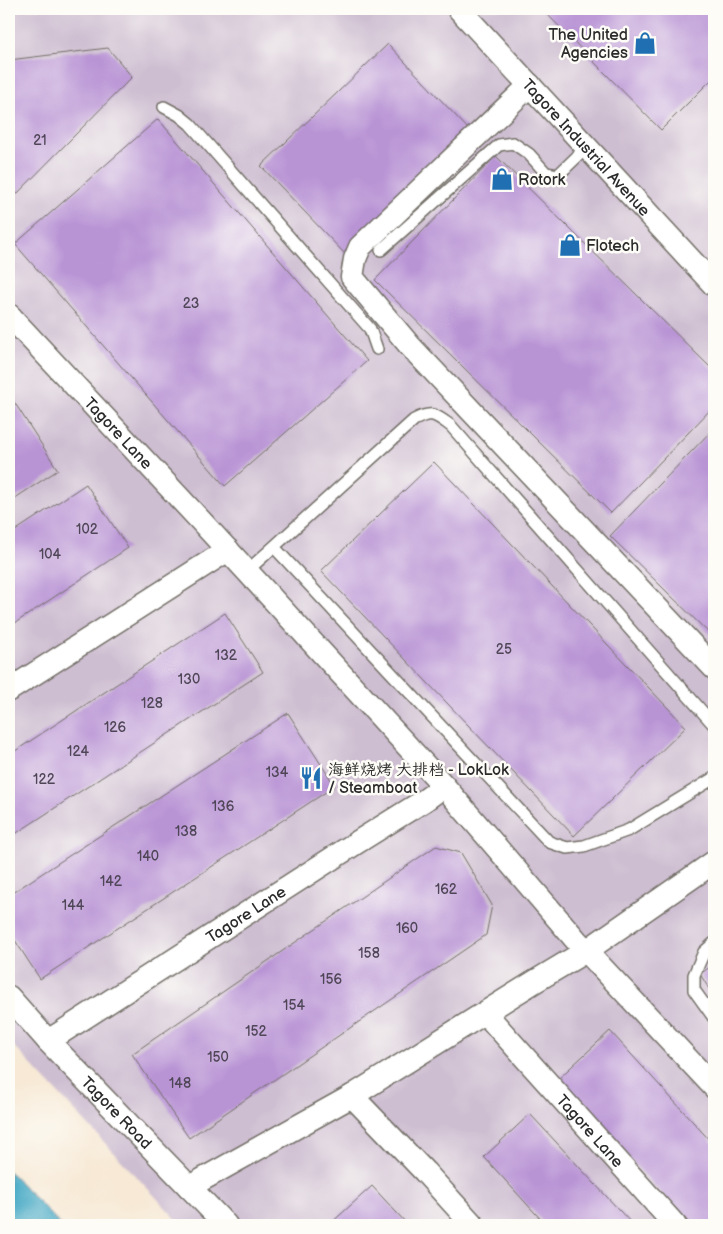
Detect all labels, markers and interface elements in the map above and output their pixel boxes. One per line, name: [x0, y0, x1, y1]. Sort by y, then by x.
place label: The United Agencies: [549, 26, 628, 63]
shop icon: The United Agencies: [632, 30, 658, 56]
street label: Tagore Industrial Avenue: [517, 76, 654, 221]
house number: 21: [33, 132, 47, 149]
shop icon: Rotork: [489, 166, 515, 192]
place label: Rotork: [518, 171, 566, 190]
shop icon: Flotech: [557, 232, 583, 258]
place label: Flotech: [586, 237, 639, 256]
house number: 23: [183, 295, 199, 312]
street label: Tagore Lane: [80, 394, 156, 474]
house number: 102: [76, 521, 99, 538]
house number: 104: [39, 546, 62, 563]
house number: 25: [496, 641, 512, 658]
house number: 132: [215, 647, 238, 664]
house number: 130: [178, 671, 200, 688]
house number: 128: [141, 695, 163, 712]
house number: 126: [104, 719, 127, 736]
house number: 124: [67, 743, 89, 760]
place label: 海鲜烧烤 大排档 - LokLok / Steamboat: [328, 761, 509, 798]
house number: 134: [266, 764, 289, 781]
restaurant icon: 海鲜烧烤 大排档 - LokLok / Steamboat: [298, 765, 324, 791]
house number: 122: [33, 771, 56, 788]
house number: 136: [212, 798, 235, 815]
house number: 138: [175, 823, 197, 840]
house number: 140: [137, 848, 159, 865]
house number: 142: [100, 873, 123, 890]
house number: 162: [435, 881, 458, 898]
street label: Tagore Lane: [203, 882, 290, 948]
house number: 144: [62, 897, 85, 914]
house number: 160: [396, 920, 418, 937]
house number: 158: [358, 945, 380, 962]
house number: 156: [320, 971, 342, 988]
house number: 154: [283, 997, 305, 1014]
house number: 152: [245, 1023, 268, 1040]
house number: 150: [207, 1049, 229, 1066]
street label: Tagore Road: [77, 1073, 155, 1154]
house number: 148: [169, 1075, 191, 1092]
street label: Tagore Lane: [552, 1091, 627, 1172]

